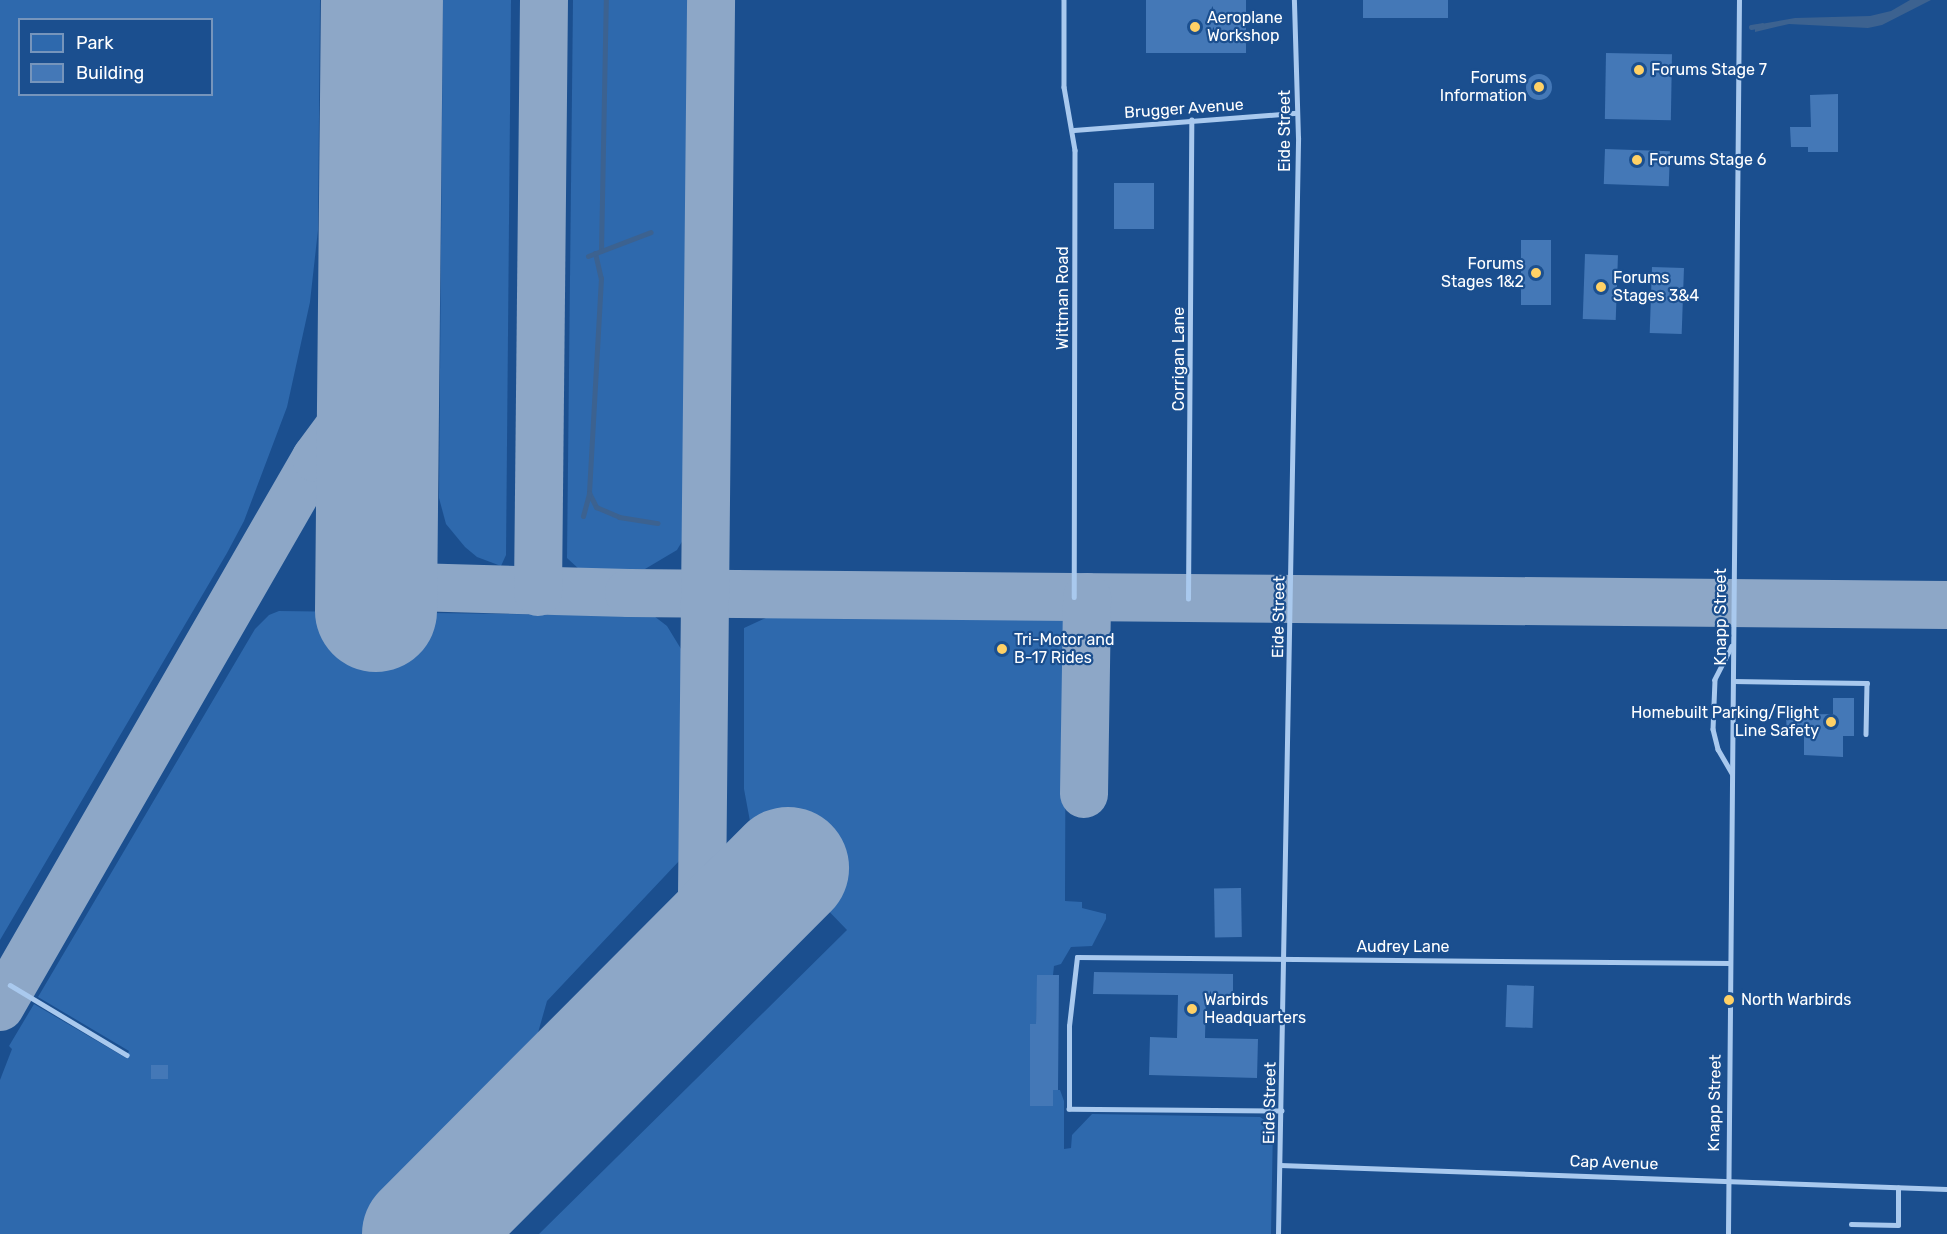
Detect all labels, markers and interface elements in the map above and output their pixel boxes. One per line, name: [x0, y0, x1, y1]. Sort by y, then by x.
place label: Aeroplane Workshop: [1207, 8, 1283, 46]
legend: [18, 18, 213, 96]
marker: Aeroplane Workshop: [1188, 20, 1202, 34]
text: Park: [76, 32, 113, 54]
place label: Forums Stage 7: [1651, 60, 1767, 80]
text: Building: [76, 62, 144, 84]
marker: Forums Stage 7: [1632, 63, 1646, 77]
place label: Forums Information: [1440, 68, 1527, 106]
marker: Forums Information: [1532, 80, 1546, 94]
street label: Eide Street: [1275, 90, 1295, 172]
street label: Brugger Avenue: [1123, 95, 1245, 123]
place label: Forums Stage 6: [1649, 150, 1766, 170]
marker: Forums Stage 6: [1630, 153, 1644, 167]
street label: Wittman Road: [1053, 246, 1073, 350]
place label: Forums Stages 1&2: [1441, 254, 1524, 292]
marker: Forums Stages 1&2: [1529, 266, 1543, 280]
place label: Forums Stages 3&4: [1613, 268, 1699, 306]
marker: Forums Stages 3&4: [1594, 280, 1608, 294]
street label: Corrigan Lane: [1169, 307, 1189, 411]
street label: Knapp Street: [1711, 568, 1731, 666]
street label: Eide Street: [1269, 576, 1289, 658]
place label: Tri-Motor and B-17 Rides: [1014, 630, 1115, 668]
marker: Tri-Motor and B-17 Rides: [995, 642, 1009, 656]
place label: Homebuilt Parking/Flight Line Safety: [1631, 703, 1819, 741]
marker: Homebuilt Parking/Flight Line Safety: [1824, 715, 1838, 729]
street label: Audrey Lane: [1356, 937, 1450, 957]
place label: Warbirds Headquarters: [1204, 990, 1306, 1028]
place label: North Warbirds: [1741, 990, 1852, 1010]
marker: North Warbirds: [1722, 993, 1736, 1007]
marker: Warbirds Headquarters: [1185, 1002, 1199, 1016]
street label: Knapp Street: [1705, 1054, 1725, 1152]
street label: Eide Street: [1260, 1062, 1280, 1144]
street label: Cap Avenue: [1569, 1152, 1659, 1174]

